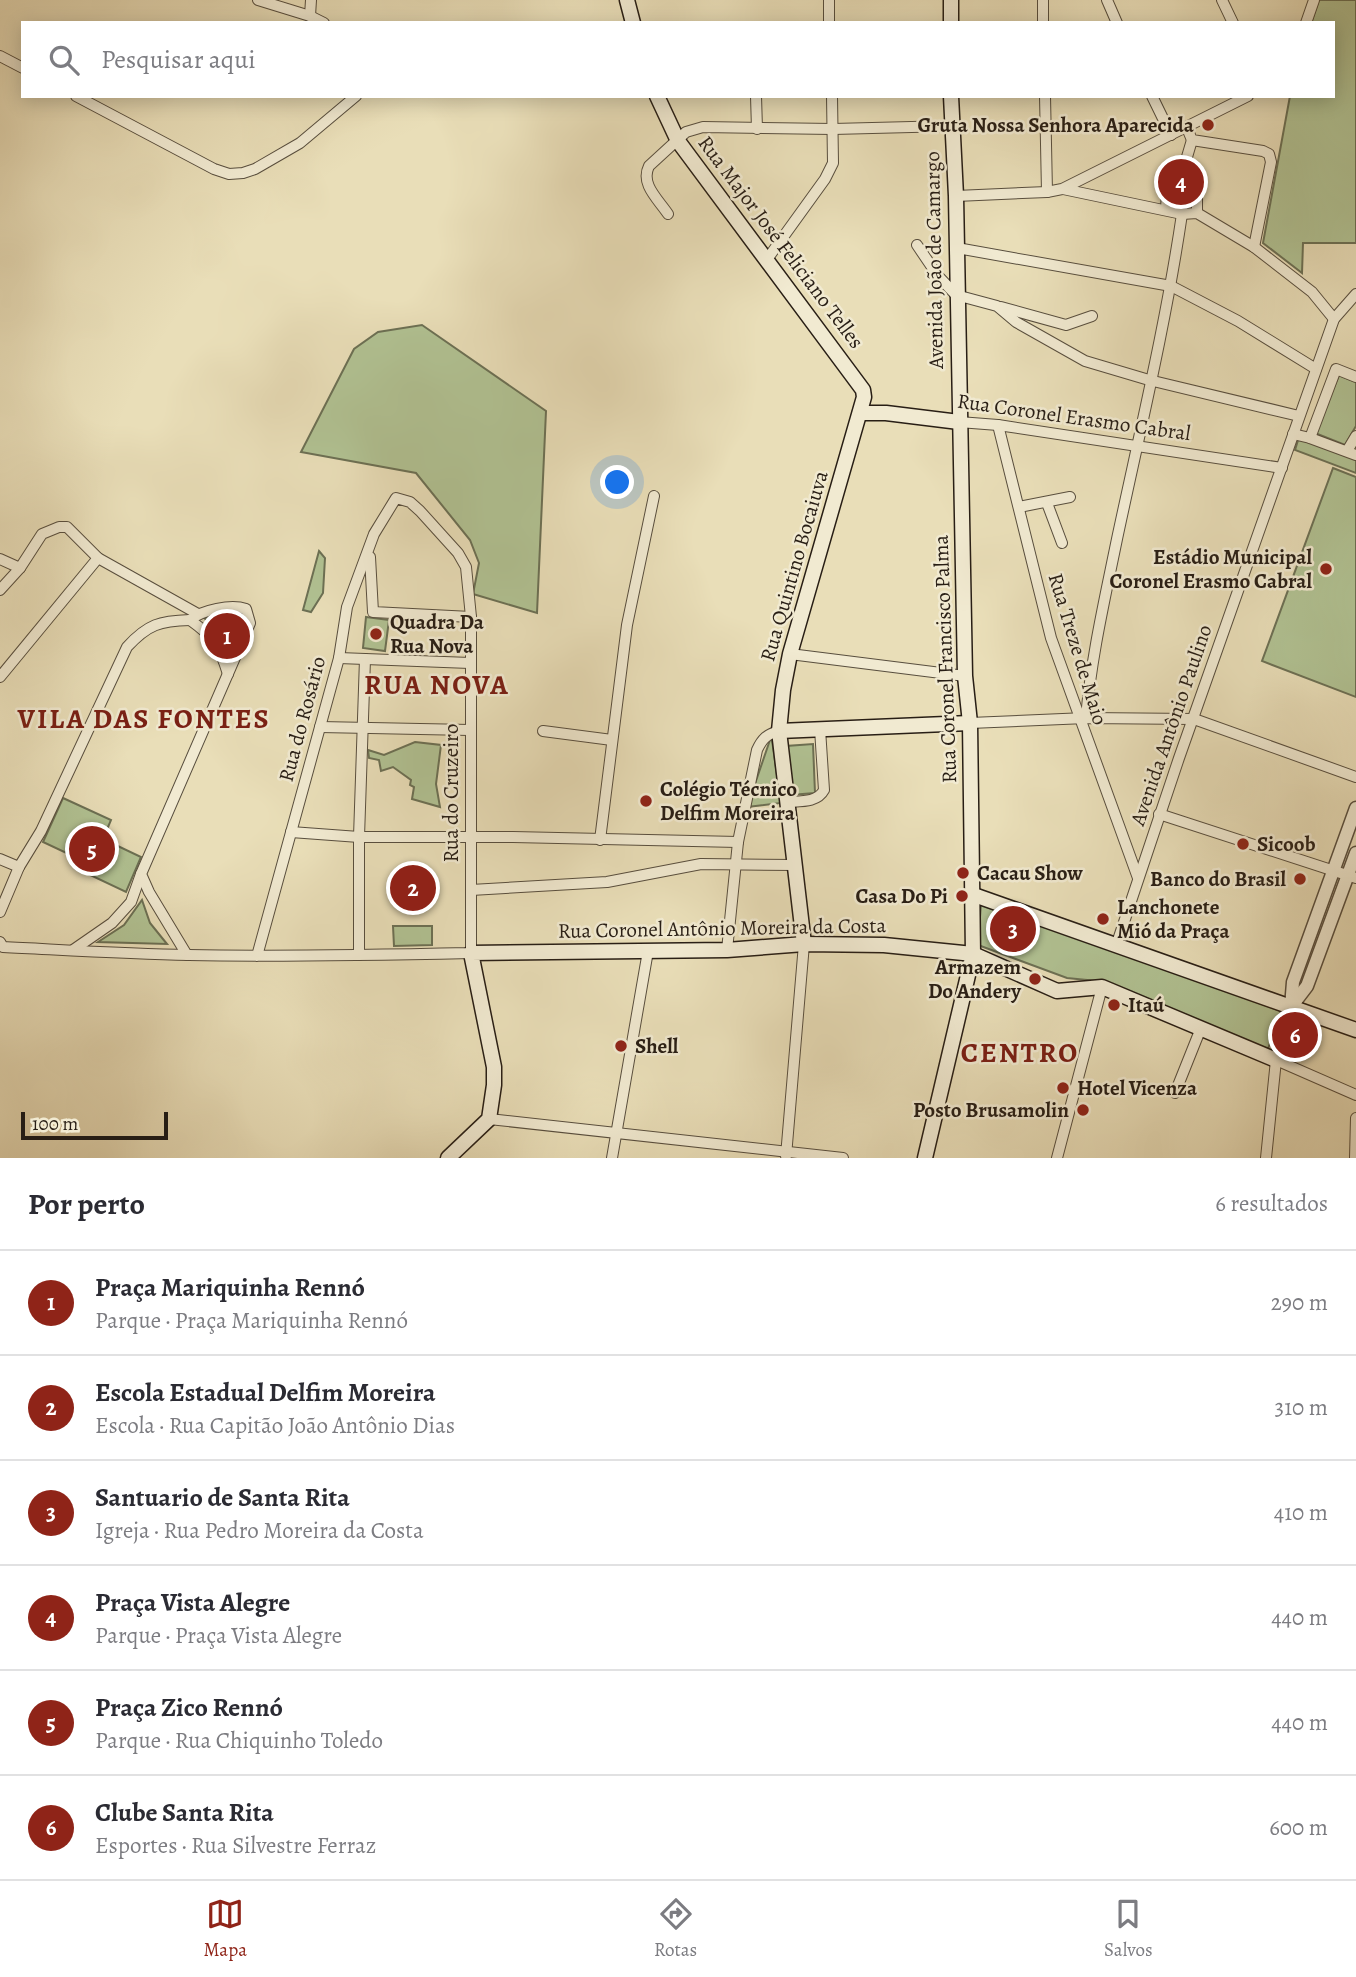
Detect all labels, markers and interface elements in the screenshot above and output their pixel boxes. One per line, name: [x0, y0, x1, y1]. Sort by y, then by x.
search box: [21, 21, 1335, 98]
icon: search: [45, 41, 83, 79]
text: Pesquisar aqui: [101, 42, 256, 77]
place label: Gruta Nossa Senhora Aparecida: [917, 111, 1195, 139]
marker: Gruta Nossa Senhora Aparecida: [1200, 117, 1216, 133]
street label: Rua Major José Feliciano Telles: [692, 130, 870, 354]
street label: Avenida João de Camargo: [918, 151, 950, 370]
pin: 4: [1158, 156, 1204, 208]
street label: Rua Coronel Erasmo Cabral: [955, 387, 1193, 447]
your location: [600, 465, 634, 499]
street label: Rua Quintino Bocaiuva: [753, 467, 835, 665]
street label: Rua Coronel Francisco Palma: [927, 534, 963, 784]
place label: Estádio Municipal Coronel Erasmo Cabral: [1109, 543, 1312, 595]
marker: Estádio Municipal Coronel Erasmo Cabral: [1318, 561, 1334, 577]
street label: Rua Treze de Maio: [1042, 570, 1114, 728]
place label: Quadra Da Rua Nova: [390, 608, 485, 660]
pin: 1: [204, 610, 250, 662]
street label: Avenida Antônio Paulino: [1123, 621, 1219, 830]
marker: Quadra Da Rua Nova: [368, 626, 384, 642]
street label: Rua do Rosário: [272, 653, 332, 785]
district label: RUA NOVA: [364, 666, 510, 704]
district label: VILA DAS FONTES: [16, 700, 271, 738]
street label: Rua do Cruzeiro: [437, 724, 465, 862]
place label: Colégio Técnico Delfim Moreira: [660, 775, 797, 827]
marker: Colégio Técnico Delfim Moreira: [638, 793, 654, 809]
pin: 5: [69, 823, 115, 875]
place label: Sicoob: [1257, 830, 1316, 858]
marker: Sicoob: [1235, 836, 1251, 852]
place label: Cacau Show: [977, 859, 1083, 887]
pin: 2: [390, 862, 436, 914]
marker: Cacau Show: [955, 865, 971, 881]
place label: Banco do Brasil: [1150, 865, 1286, 893]
marker: Banco do Brasil: [1292, 871, 1308, 887]
place label: Casa Do Pi: [855, 882, 948, 910]
marker: Casa Do Pi: [954, 888, 970, 904]
place label: Lanchonete Mió da Praça: [1117, 893, 1230, 945]
pin: 3: [990, 903, 1036, 955]
street label: Rua Coronel Antônio Moreira da Costa: [558, 911, 887, 945]
marker: Lanchonete Mió da Praça: [1095, 911, 1111, 927]
place label: Armazem Do Andery: [928, 953, 1022, 1005]
marker: Armazem Do Andery: [1027, 971, 1043, 987]
place label: Itaú: [1128, 991, 1165, 1019]
marker: Itaú: [1106, 997, 1122, 1013]
pin: 6: [1272, 1009, 1318, 1061]
place label: Shell: [635, 1032, 679, 1060]
district label: CENTRO: [961, 1034, 1079, 1072]
marker: Shell: [613, 1038, 629, 1054]
place label: Hotel Vicenza: [1077, 1074, 1198, 1102]
marker: Hotel Vicenza: [1055, 1080, 1071, 1096]
place label: Posto Brusamolin: [913, 1096, 1069, 1124]
marker: Posto Brusamolin: [1075, 1102, 1091, 1118]
scale bar: [21, 1109, 168, 1141]
text: 100 m: [32, 1111, 78, 1137]
text: Por perto: [28, 1184, 145, 1224]
text: 6 resultados: [1215, 1188, 1328, 1219]
text: Praça Mariquinha Rennó: [95, 1270, 365, 1305]
text: 1: [47, 1287, 55, 1318]
text: 290 m: [1271, 1287, 1328, 1318]
text: Parque · Praça Mariquinha Rennó: [95, 1305, 408, 1336]
text: Escola Estadual Delfim Moreira: [95, 1375, 436, 1410]
text: 2: [45, 1392, 57, 1423]
text: 310 m: [1275, 1392, 1328, 1423]
text: Escola · Rua Capitão João Antônio Dias: [95, 1410, 455, 1441]
text: Santuario de Santa Rita: [95, 1480, 350, 1515]
text: 3: [46, 1497, 56, 1528]
text: 410 m: [1274, 1497, 1328, 1528]
text: Igreja · Rua Pedro Moreira da Costa: [95, 1515, 424, 1546]
text: Praça Vista Alegre: [95, 1585, 290, 1620]
text: 4: [46, 1602, 56, 1633]
text: 440 m: [1271, 1602, 1328, 1633]
text: Parque · Praça Vista Alegre: [95, 1620, 342, 1651]
text: Praça Zico Rennó: [95, 1690, 283, 1725]
text: 5: [46, 1707, 56, 1738]
text: 440 m: [1271, 1707, 1328, 1738]
text: Parque · Rua Chiquinho Toledo: [95, 1725, 383, 1756]
text: Clube Santa Rita: [95, 1795, 274, 1830]
text: 6: [46, 1812, 56, 1843]
text: 600 m: [1269, 1812, 1328, 1843]
text: Esportes · Rua Silvestre Ferraz: [95, 1830, 376, 1861]
tab: Mapa: [203, 1895, 247, 1963]
tab: Rotas: [654, 1895, 697, 1963]
tab: Salvos: [1104, 1895, 1153, 1963]

